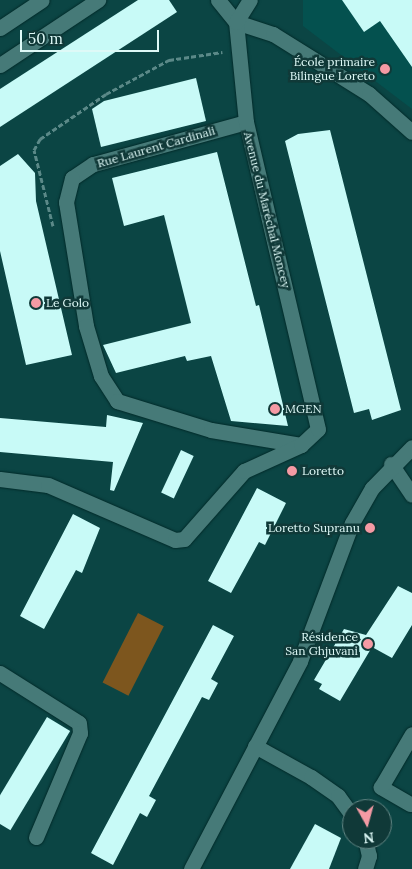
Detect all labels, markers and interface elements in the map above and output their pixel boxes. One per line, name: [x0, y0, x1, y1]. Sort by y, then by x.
scale bar: [22, 20, 161, 52]
text: 50 m: [28, 29, 63, 48]
place label: École primaire Bilingue Loreto: [290, 55, 375, 83]
marker: École primaire Bilingue Loreto: [379, 63, 391, 75]
street label: Rue Laurent Cardinali: [95, 123, 217, 171]
street label: Avenue du Maréchal Moncey: [241, 130, 293, 290]
place label: Le Golo: [46, 296, 89, 310]
marker: Le Golo: [30, 297, 42, 309]
place label: MGEN: [285, 402, 322, 416]
marker: MGEN: [269, 403, 281, 415]
place label: Loretto: [302, 464, 344, 478]
marker: Loretto: [286, 465, 298, 477]
place label: Loretto Supranu: [268, 521, 360, 535]
marker: Loretto Supranu: [364, 522, 376, 534]
place label: Résidence San Ghjuvani: [285, 630, 358, 658]
marker: Résidence San Ghjuvani: [362, 638, 374, 650]
north arrow: [342, 799, 392, 849]
text: N: [362, 828, 375, 847]

